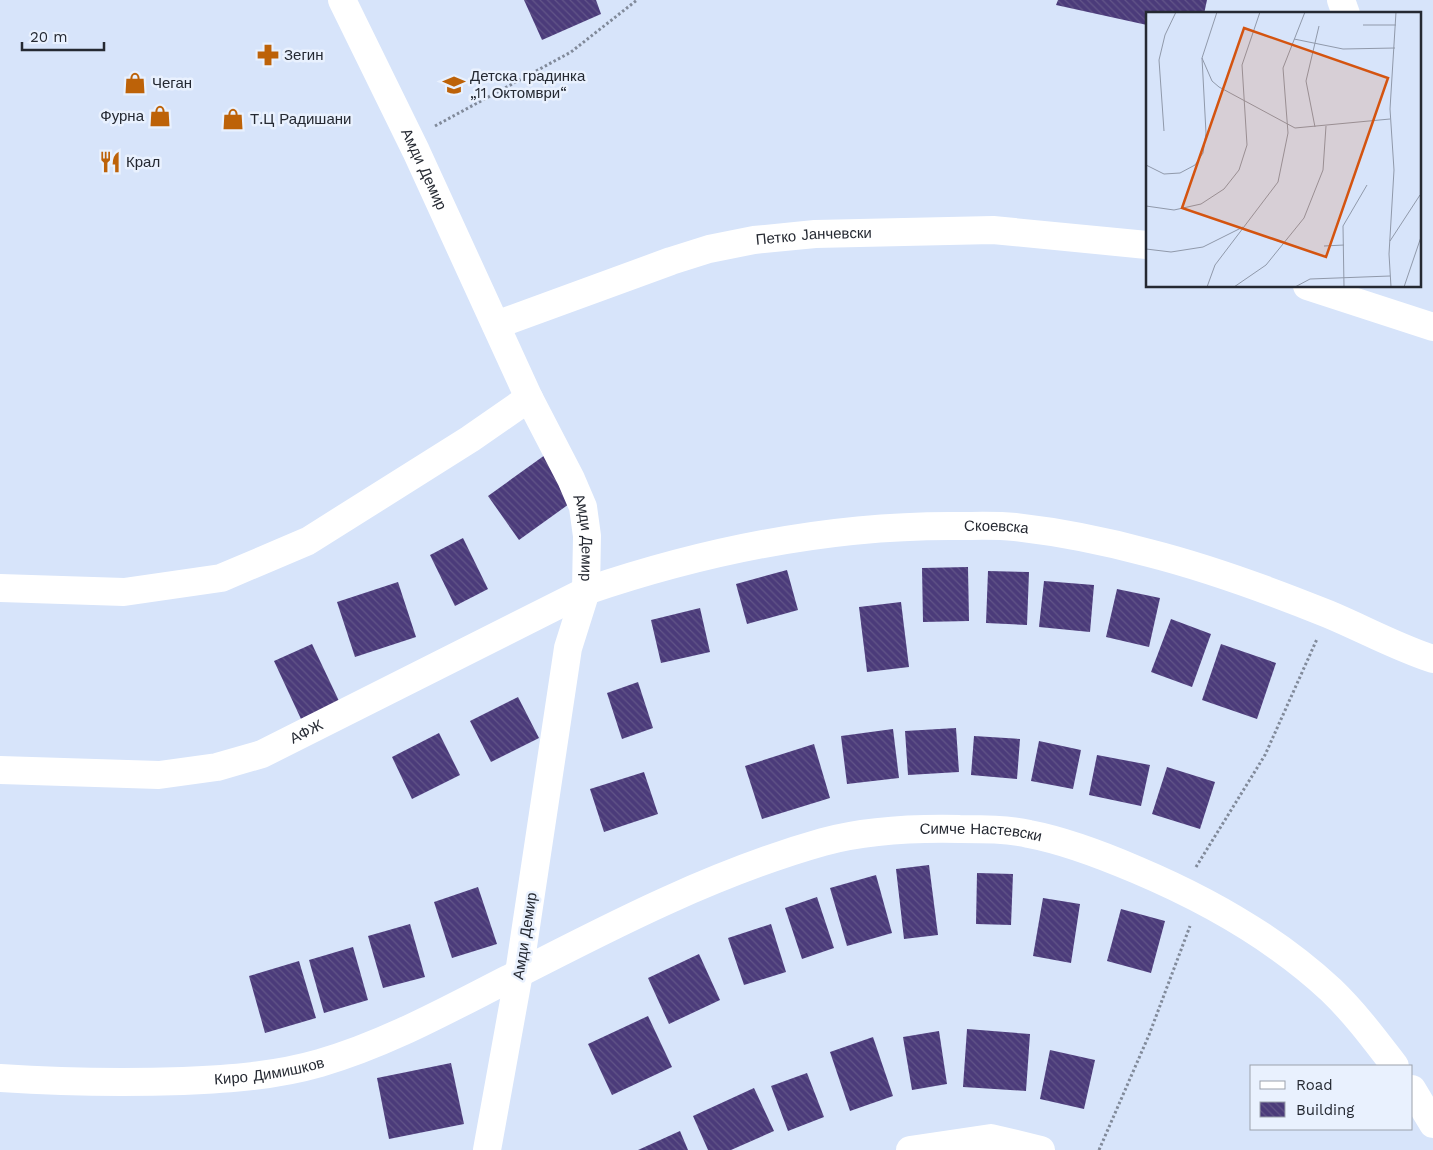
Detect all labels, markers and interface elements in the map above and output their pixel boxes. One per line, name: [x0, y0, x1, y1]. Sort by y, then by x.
inset map: [1146, 12, 1420, 288]
scale bar: [22, 20, 105, 52]
text: 20 m: [30, 28, 68, 46]
pharmacy icon: Зегин: [255, 42, 281, 68]
place label: Зегин: [284, 46, 324, 64]
place label: Детска градинка „11 Октомври“: [470, 67, 586, 102]
shop icon: Чеган: [122, 70, 148, 96]
school or university icon: Детска градинка „11 Октомври“: [441, 72, 467, 98]
place label: Чеган: [152, 74, 192, 92]
shop icon: Фурна: [147, 103, 173, 129]
shop icon: Т.Ц Радишани: [220, 106, 246, 132]
place label: Фурна: [100, 107, 145, 125]
place label: Т.Ц Радишани: [250, 110, 351, 128]
street label: Амди Демир: [397, 125, 451, 213]
restaurant icon: Крал: [97, 149, 123, 175]
place label: Крал: [126, 153, 160, 171]
street label: Петко Јанчевски: [755, 224, 872, 249]
street label: Амди Демир: [569, 491, 596, 581]
street label: Скоевска: [964, 517, 1030, 538]
street label: АФЖ: [287, 716, 326, 748]
street label: Симче Настевски: [919, 820, 1044, 845]
street label: Амди Демир: [509, 891, 541, 981]
street label: Киро Димишков: [214, 1053, 326, 1088]
legend: [1250, 1065, 1413, 1130]
text: Road: [1296, 1076, 1333, 1094]
text: Building: [1296, 1101, 1354, 1119]

